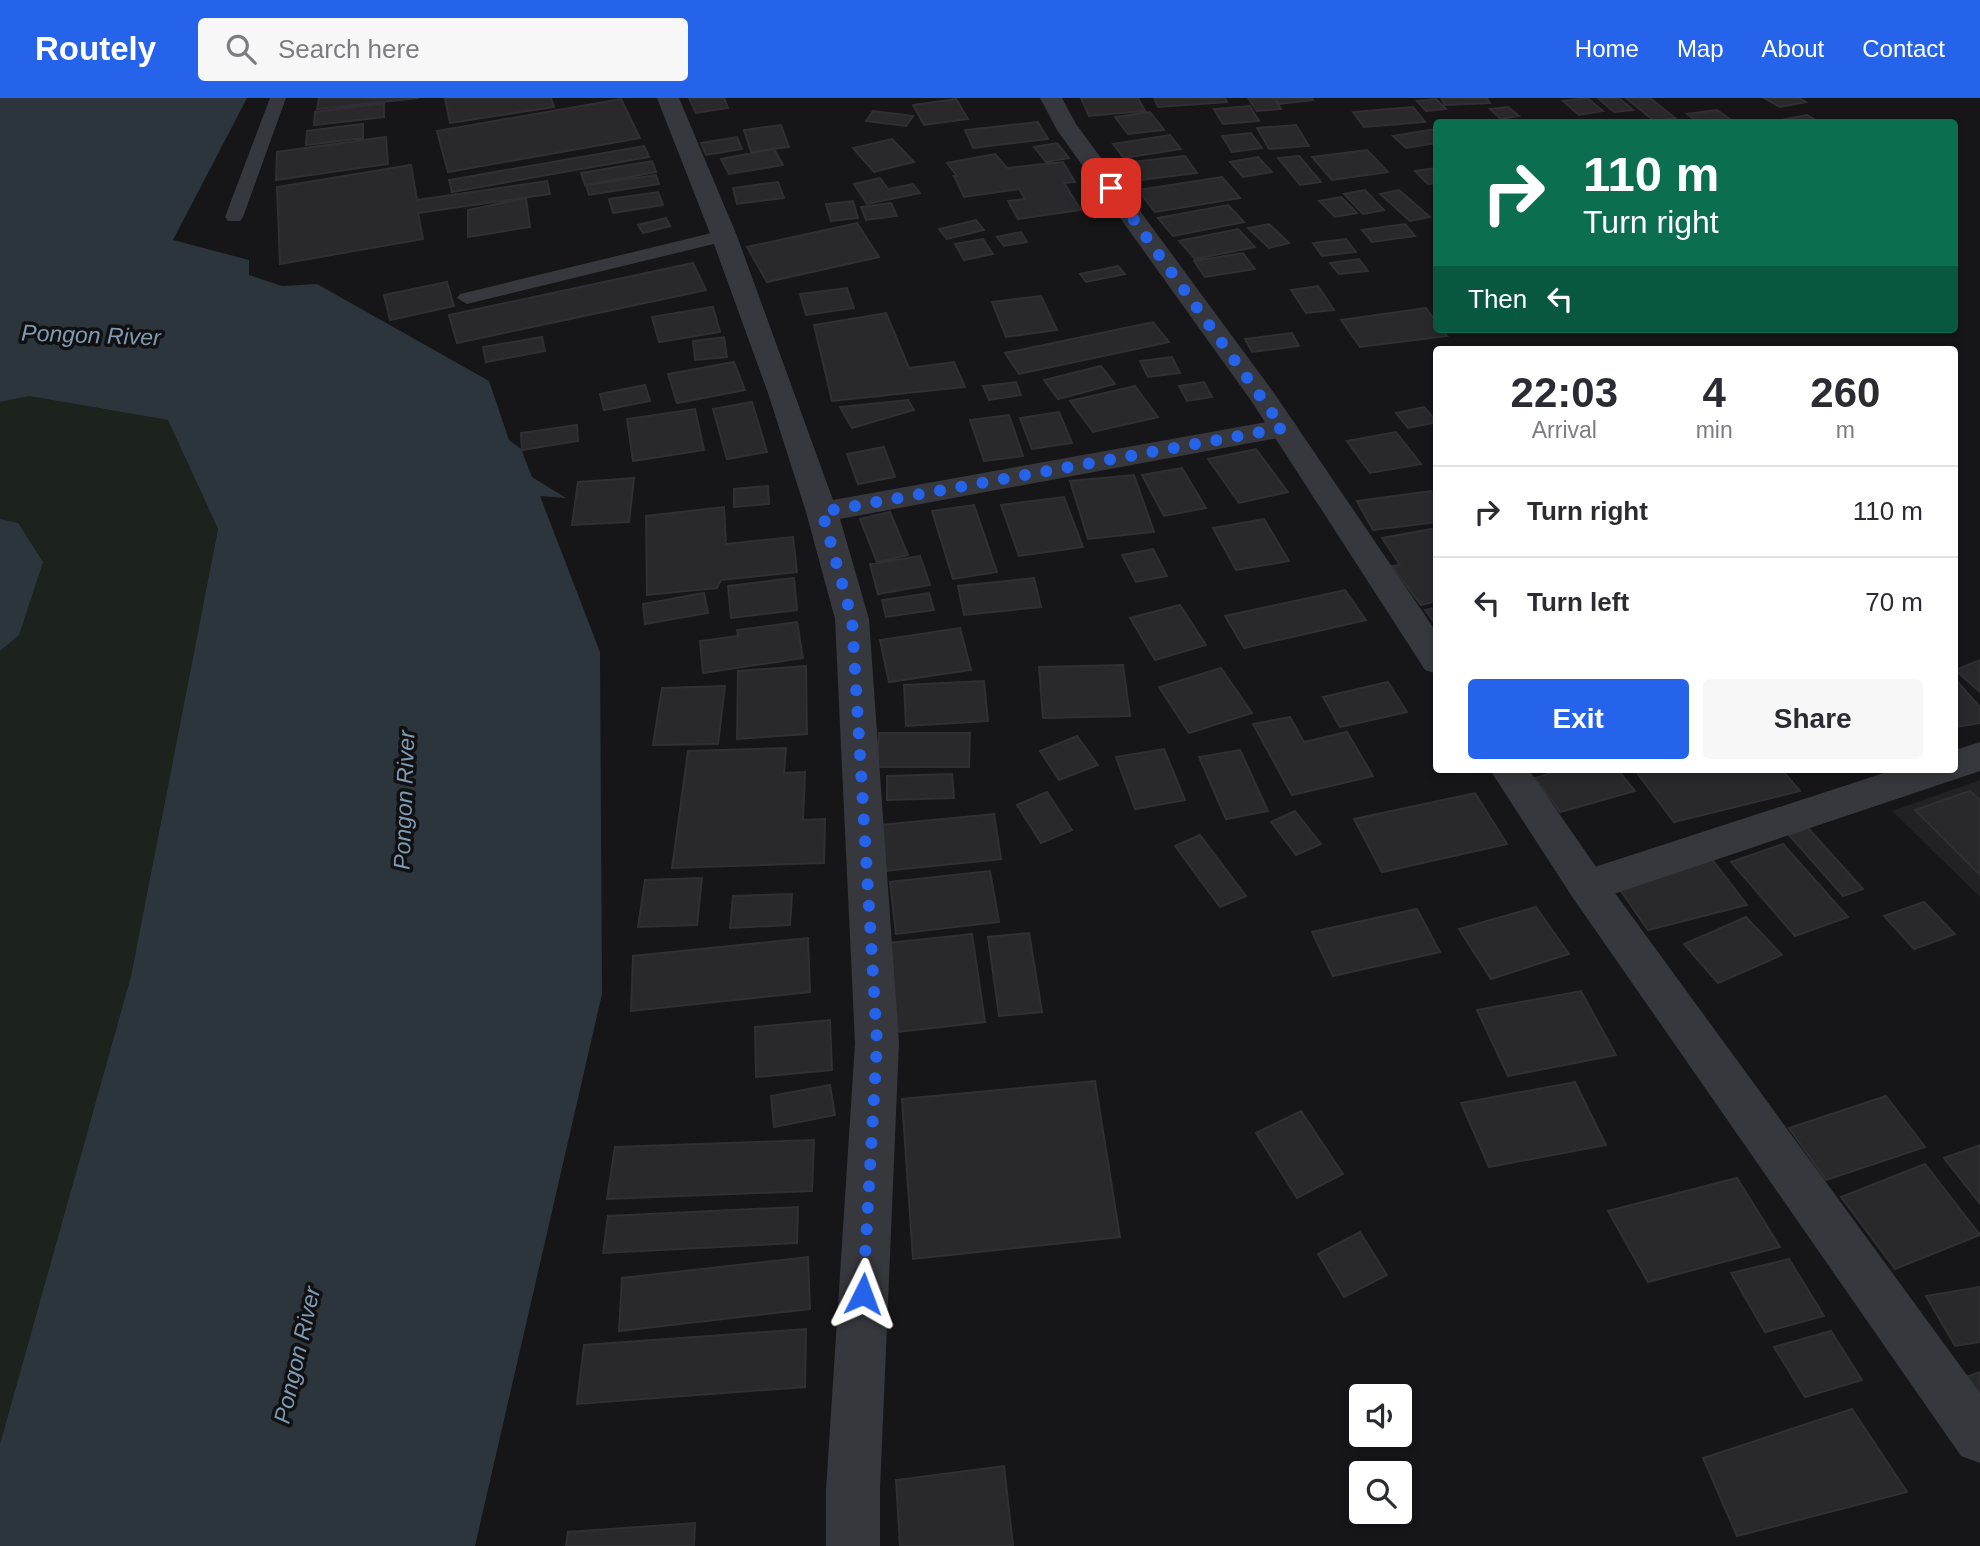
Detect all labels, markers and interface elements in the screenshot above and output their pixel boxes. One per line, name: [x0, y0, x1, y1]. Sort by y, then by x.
search box: [198, 18, 688, 81]
text: Routely: [35, 30, 156, 67]
icon: search: [222, 30, 260, 68]
text: Search here: [278, 34, 420, 64]
text: Home: [1575, 35, 1639, 62]
text: Map: [1677, 35, 1724, 62]
text: About: [1762, 35, 1824, 62]
text: Contact: [1862, 35, 1945, 62]
icon: right: [1468, 147, 1559, 238]
text: 110 m: [1583, 147, 1719, 201]
pin: [1081, 158, 1141, 218]
icon: arrive: [1092, 169, 1130, 207]
text: Turn right: [1583, 204, 1719, 240]
icon: left: [1541, 280, 1579, 318]
text: Then: [1468, 284, 1527, 314]
water label: Pongon River: [21, 320, 162, 350]
text: 22:03: [1511, 369, 1618, 416]
text: 4: [1702, 369, 1726, 416]
text: 260: [1810, 369, 1880, 416]
text: Arrival: [1532, 417, 1597, 443]
text: min: [1696, 417, 1733, 443]
text: m: [1836, 417, 1855, 443]
icon: right: [1468, 493, 1506, 531]
text: Turn right: [1527, 496, 1648, 526]
text: 110 m: [1853, 496, 1923, 526]
icon: left: [1468, 584, 1506, 622]
text: Turn left: [1527, 587, 1629, 617]
text: 70 m: [1865, 587, 1923, 617]
button: Exit: [1468, 679, 1689, 759]
button: Share: [1703, 679, 1923, 759]
water label: Pongon River: [389, 729, 419, 870]
position arrow: [826, 1257, 900, 1331]
water label: Pongon River: [269, 1283, 326, 1426]
map controls: [1349, 1384, 1412, 1524]
button: sound: [1349, 1384, 1412, 1447]
button: search: [1349, 1461, 1412, 1524]

